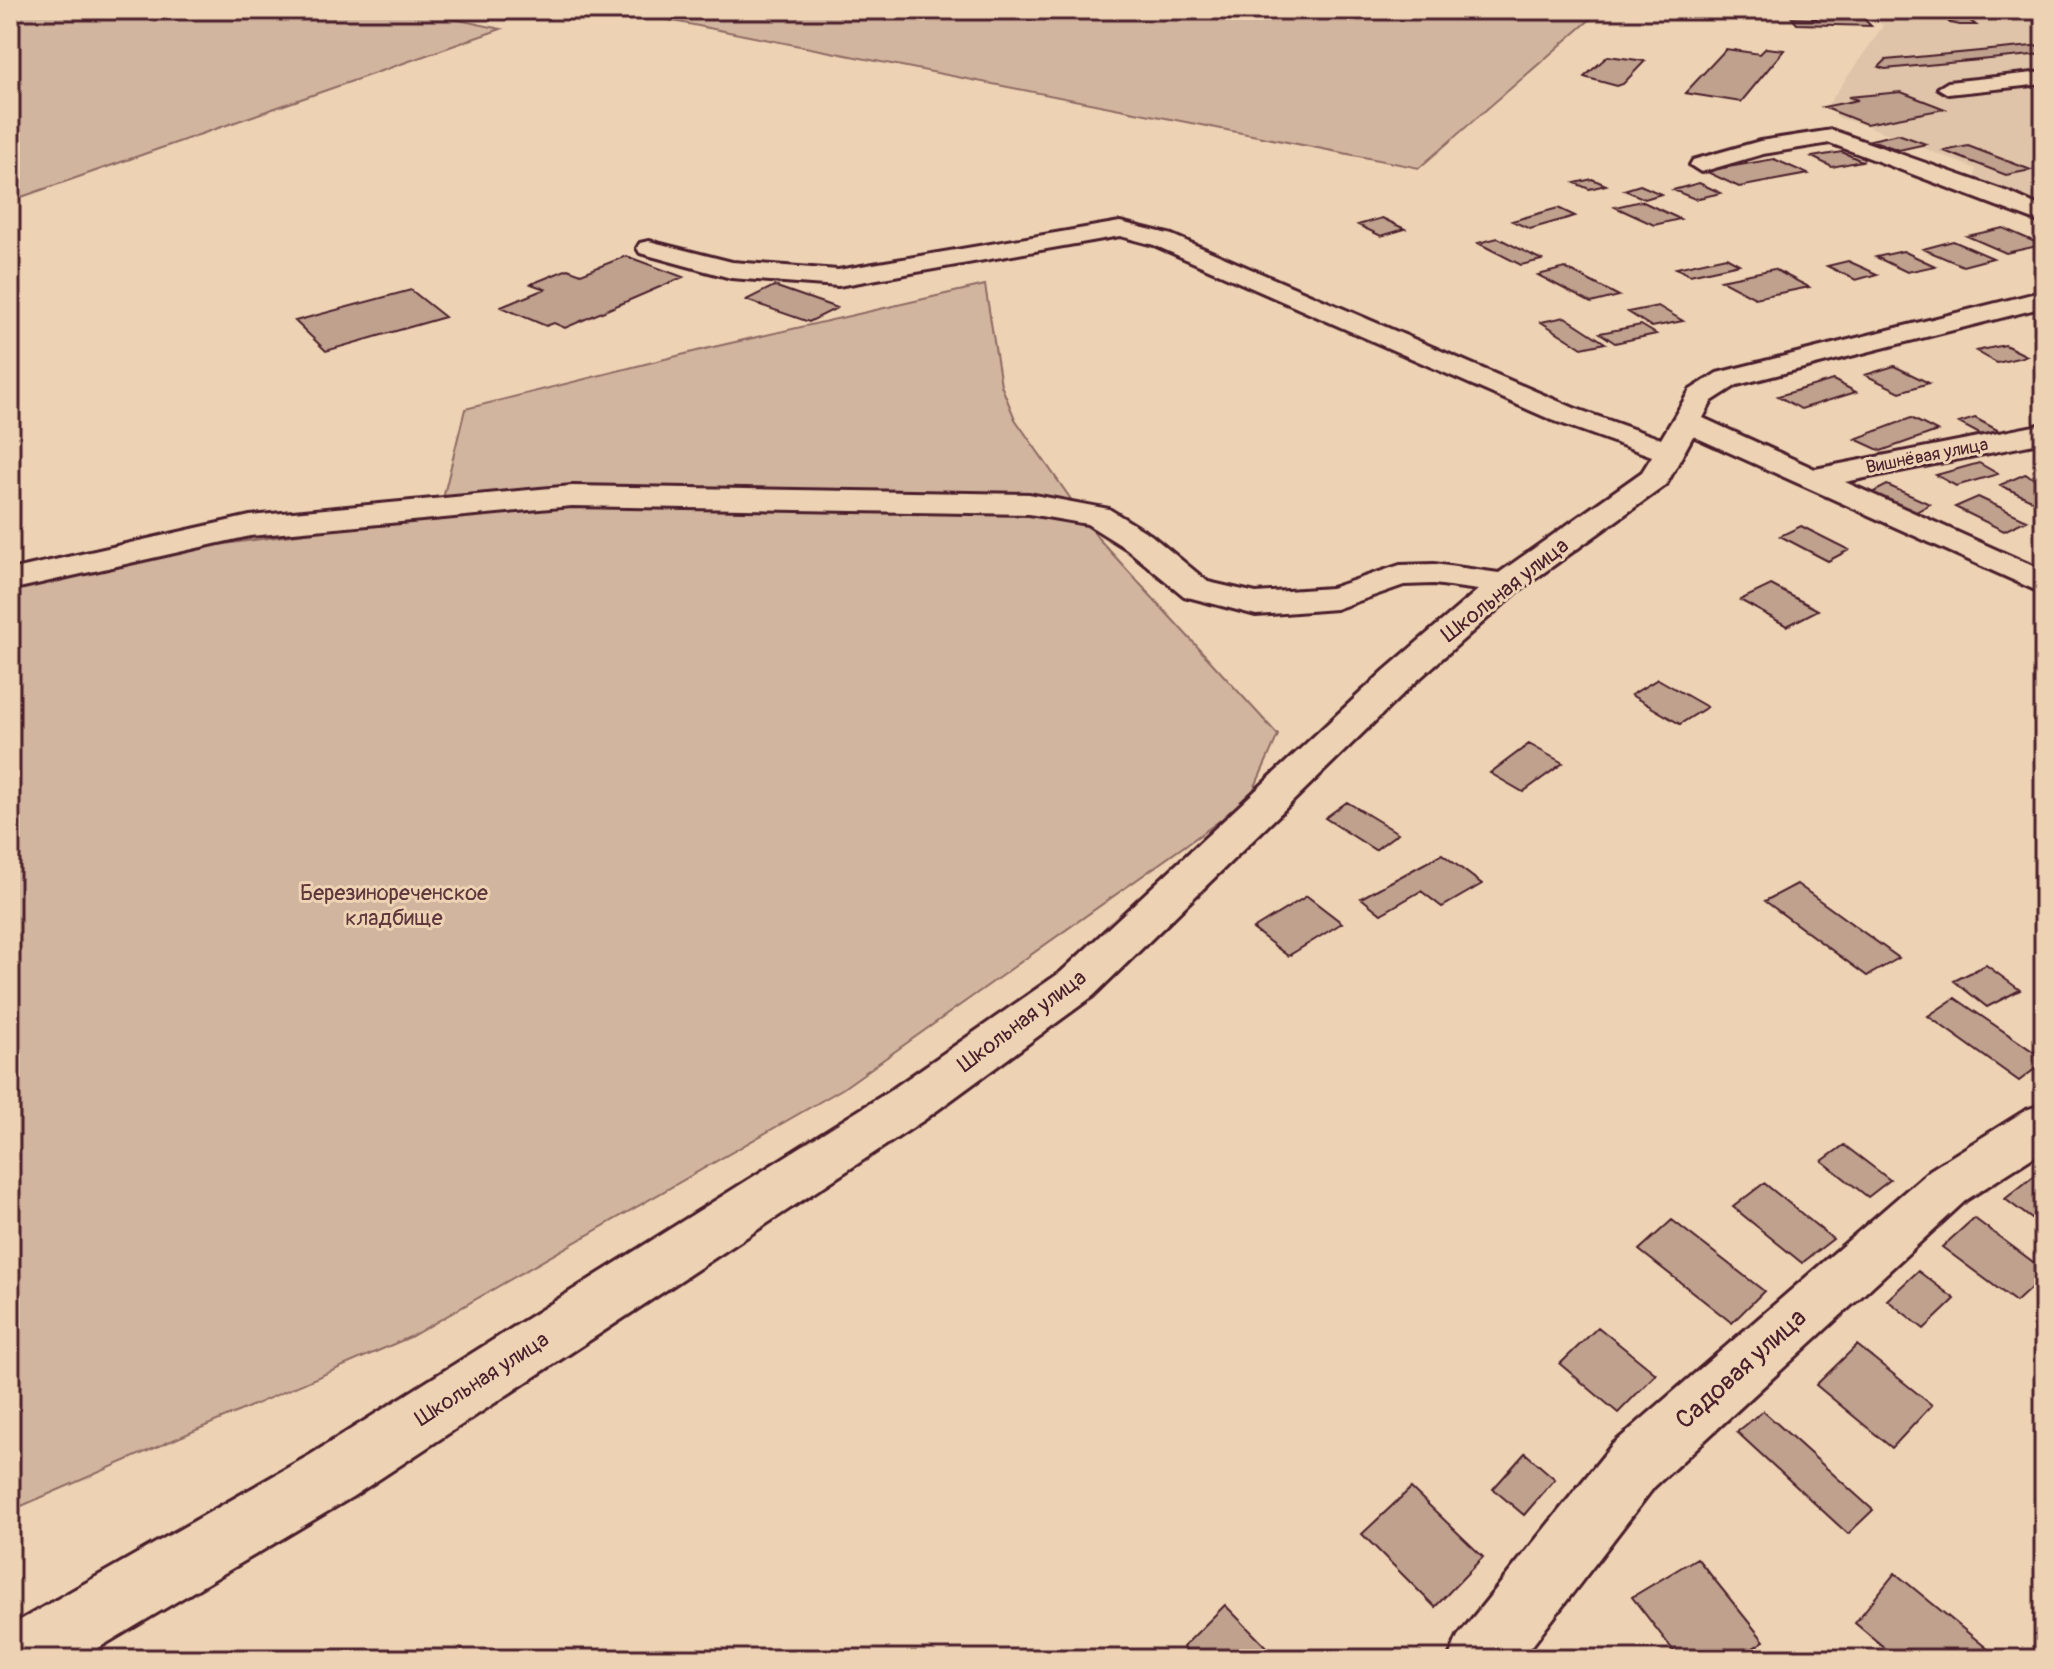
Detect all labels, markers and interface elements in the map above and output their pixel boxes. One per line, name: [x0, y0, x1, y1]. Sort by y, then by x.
street label: Вишнёвая улица: [1864, 433, 1990, 479]
street label: Школьная улица: [1436, 532, 1574, 648]
park label: Березинореченское кладбище: [300, 879, 488, 932]
street label: Школьная улица: [952, 963, 1092, 1079]
street label: Садовая улица: [1669, 1302, 1813, 1436]
street label: Школьная улица: [410, 1325, 554, 1433]

